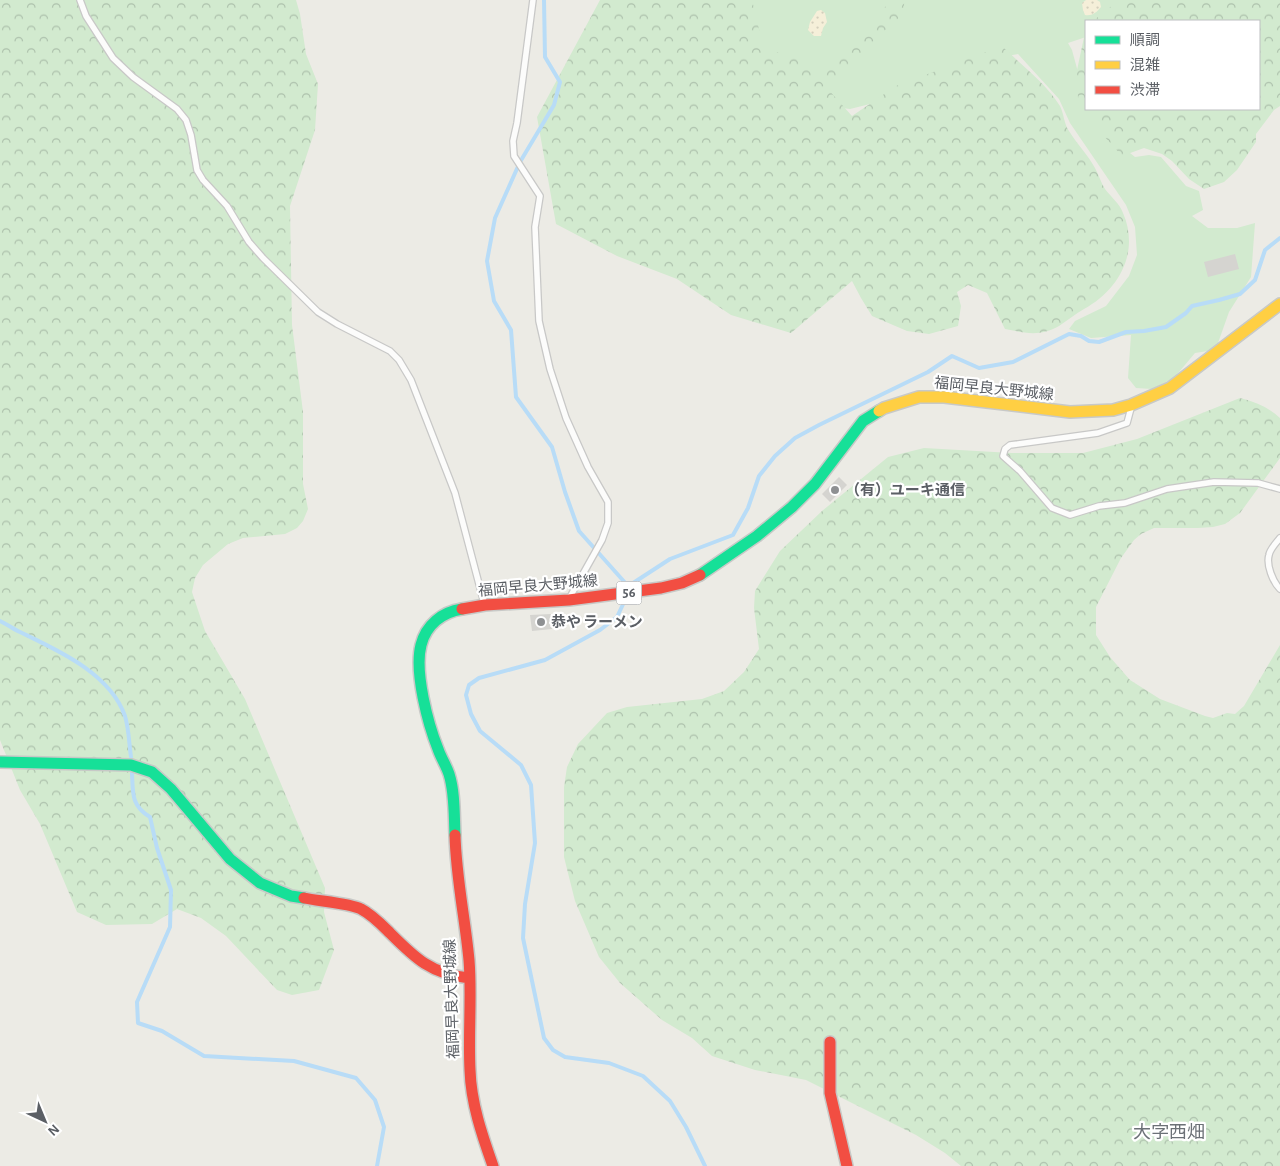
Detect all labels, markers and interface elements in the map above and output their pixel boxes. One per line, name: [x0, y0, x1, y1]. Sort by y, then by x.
legend: [1085, 20, 1260, 110]
text: 順調: [1130, 33, 1160, 48]
text: 混雑: [1130, 57, 1160, 73]
text: 渋滞: [1130, 82, 1160, 98]
street label: 福岡早良大野城線: [934, 374, 1055, 403]
place label: （有）ユーキ通信: [845, 482, 965, 498]
marker: （有）ユーキ通信: [829, 484, 841, 496]
street label: 福岡早良大野城線: [477, 572, 598, 599]
road number: 56: [616, 582, 642, 604]
place label: 恭や ラーメン: [551, 614, 643, 630]
marker: 恭や ラーメン: [535, 616, 547, 628]
street label: 福岡早良大野城線: [441, 939, 462, 1059]
north arrow: [20, 1096, 70, 1146]
text: N: [45, 1121, 62, 1138]
district label: 大字西畑: [1133, 1123, 1205, 1142]

